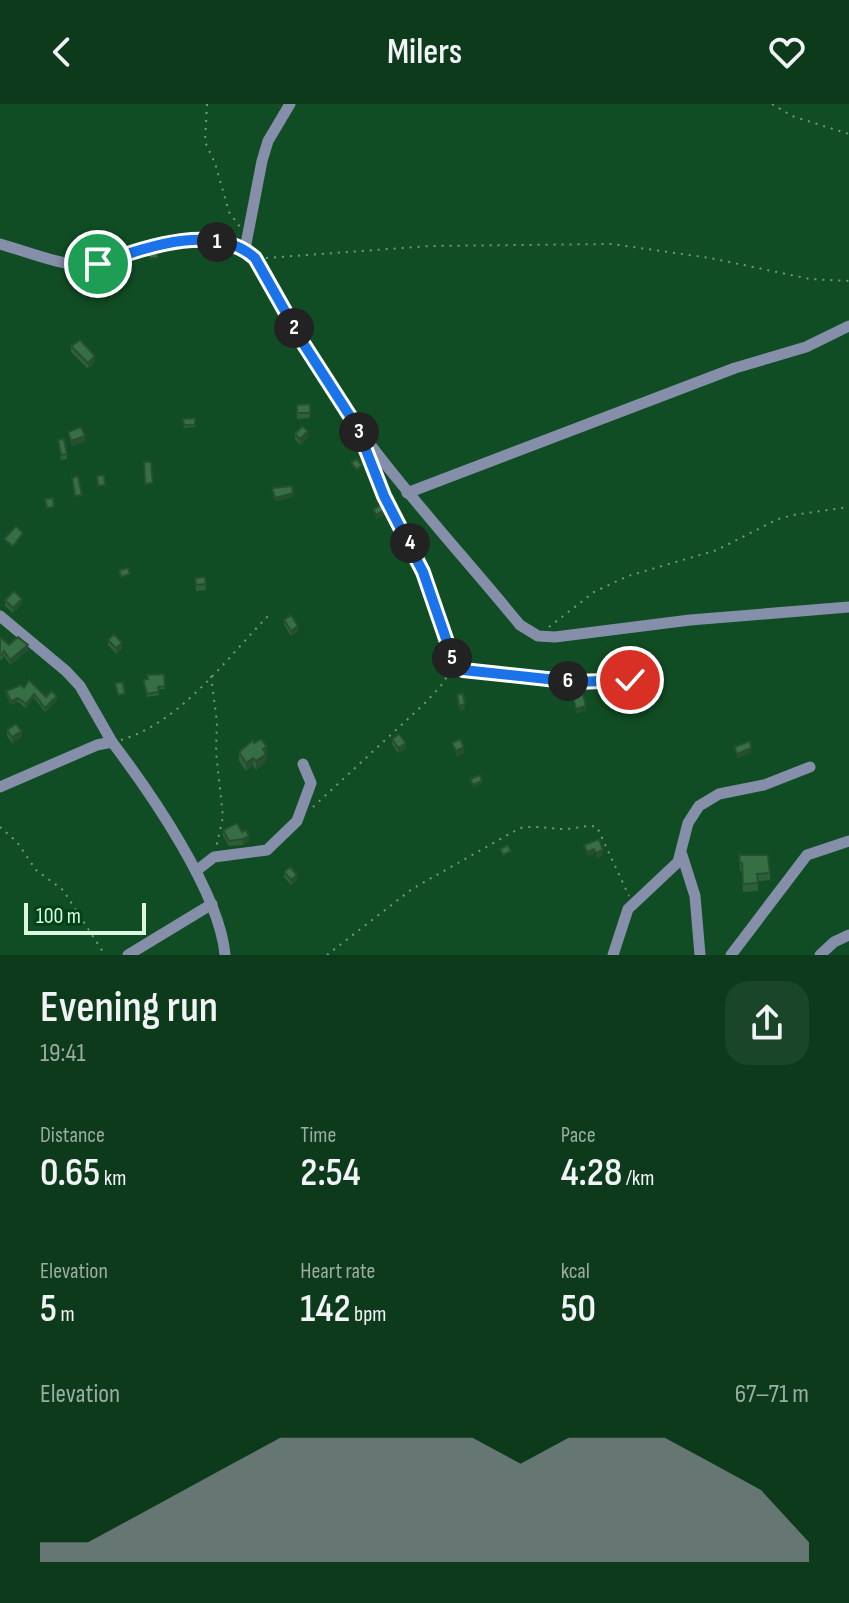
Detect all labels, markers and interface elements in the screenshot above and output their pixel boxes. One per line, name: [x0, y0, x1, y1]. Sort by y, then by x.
icon: back: [40, 30, 84, 74]
icon: heart: [765, 30, 809, 74]
text: Milers: [387, 31, 462, 74]
pin: 1: [197, 222, 237, 262]
text: 1: [213, 228, 221, 255]
pin: [64, 230, 132, 298]
icon: arrive: [76, 242, 120, 286]
pin: 2: [274, 308, 314, 348]
text: 2: [289, 314, 299, 341]
pin: 3: [339, 412, 379, 452]
text: 3: [354, 418, 364, 445]
pin: 4: [390, 523, 430, 563]
text: 4: [405, 529, 415, 556]
pin: 5: [432, 638, 472, 678]
text: 5: [447, 644, 457, 671]
pin: [596, 646, 664, 714]
icon: check: [608, 658, 652, 702]
pin: 6: [548, 661, 588, 701]
text: 6: [563, 667, 573, 694]
scale bar: [24, 899, 146, 935]
text: 100 m: [36, 903, 81, 930]
text: Evening run: [40, 981, 218, 1034]
button: share: [725, 981, 809, 1065]
text: 19:41: [40, 1038, 86, 1069]
text: Distance: [40, 1122, 105, 1149]
text: Time: [300, 1122, 336, 1149]
text: Pace: [561, 1122, 596, 1149]
text: 0.65: [40, 1149, 100, 1197]
text: 2:54: [300, 1149, 361, 1197]
text: 4:28: [561, 1149, 622, 1197]
text: km: [100, 1165, 126, 1192]
text: /km: [622, 1165, 654, 1192]
text: Elevation: [40, 1258, 108, 1285]
text: Heart rate: [300, 1258, 375, 1285]
text: kcal: [561, 1258, 590, 1285]
text: 5: [40, 1285, 57, 1333]
text: 142: [300, 1285, 351, 1333]
text: 50: [561, 1285, 596, 1333]
text: m: [57, 1301, 75, 1328]
text: bpm: [351, 1301, 386, 1328]
text: Elevation: [40, 1379, 120, 1410]
text: 67–71 m: [735, 1379, 809, 1410]

